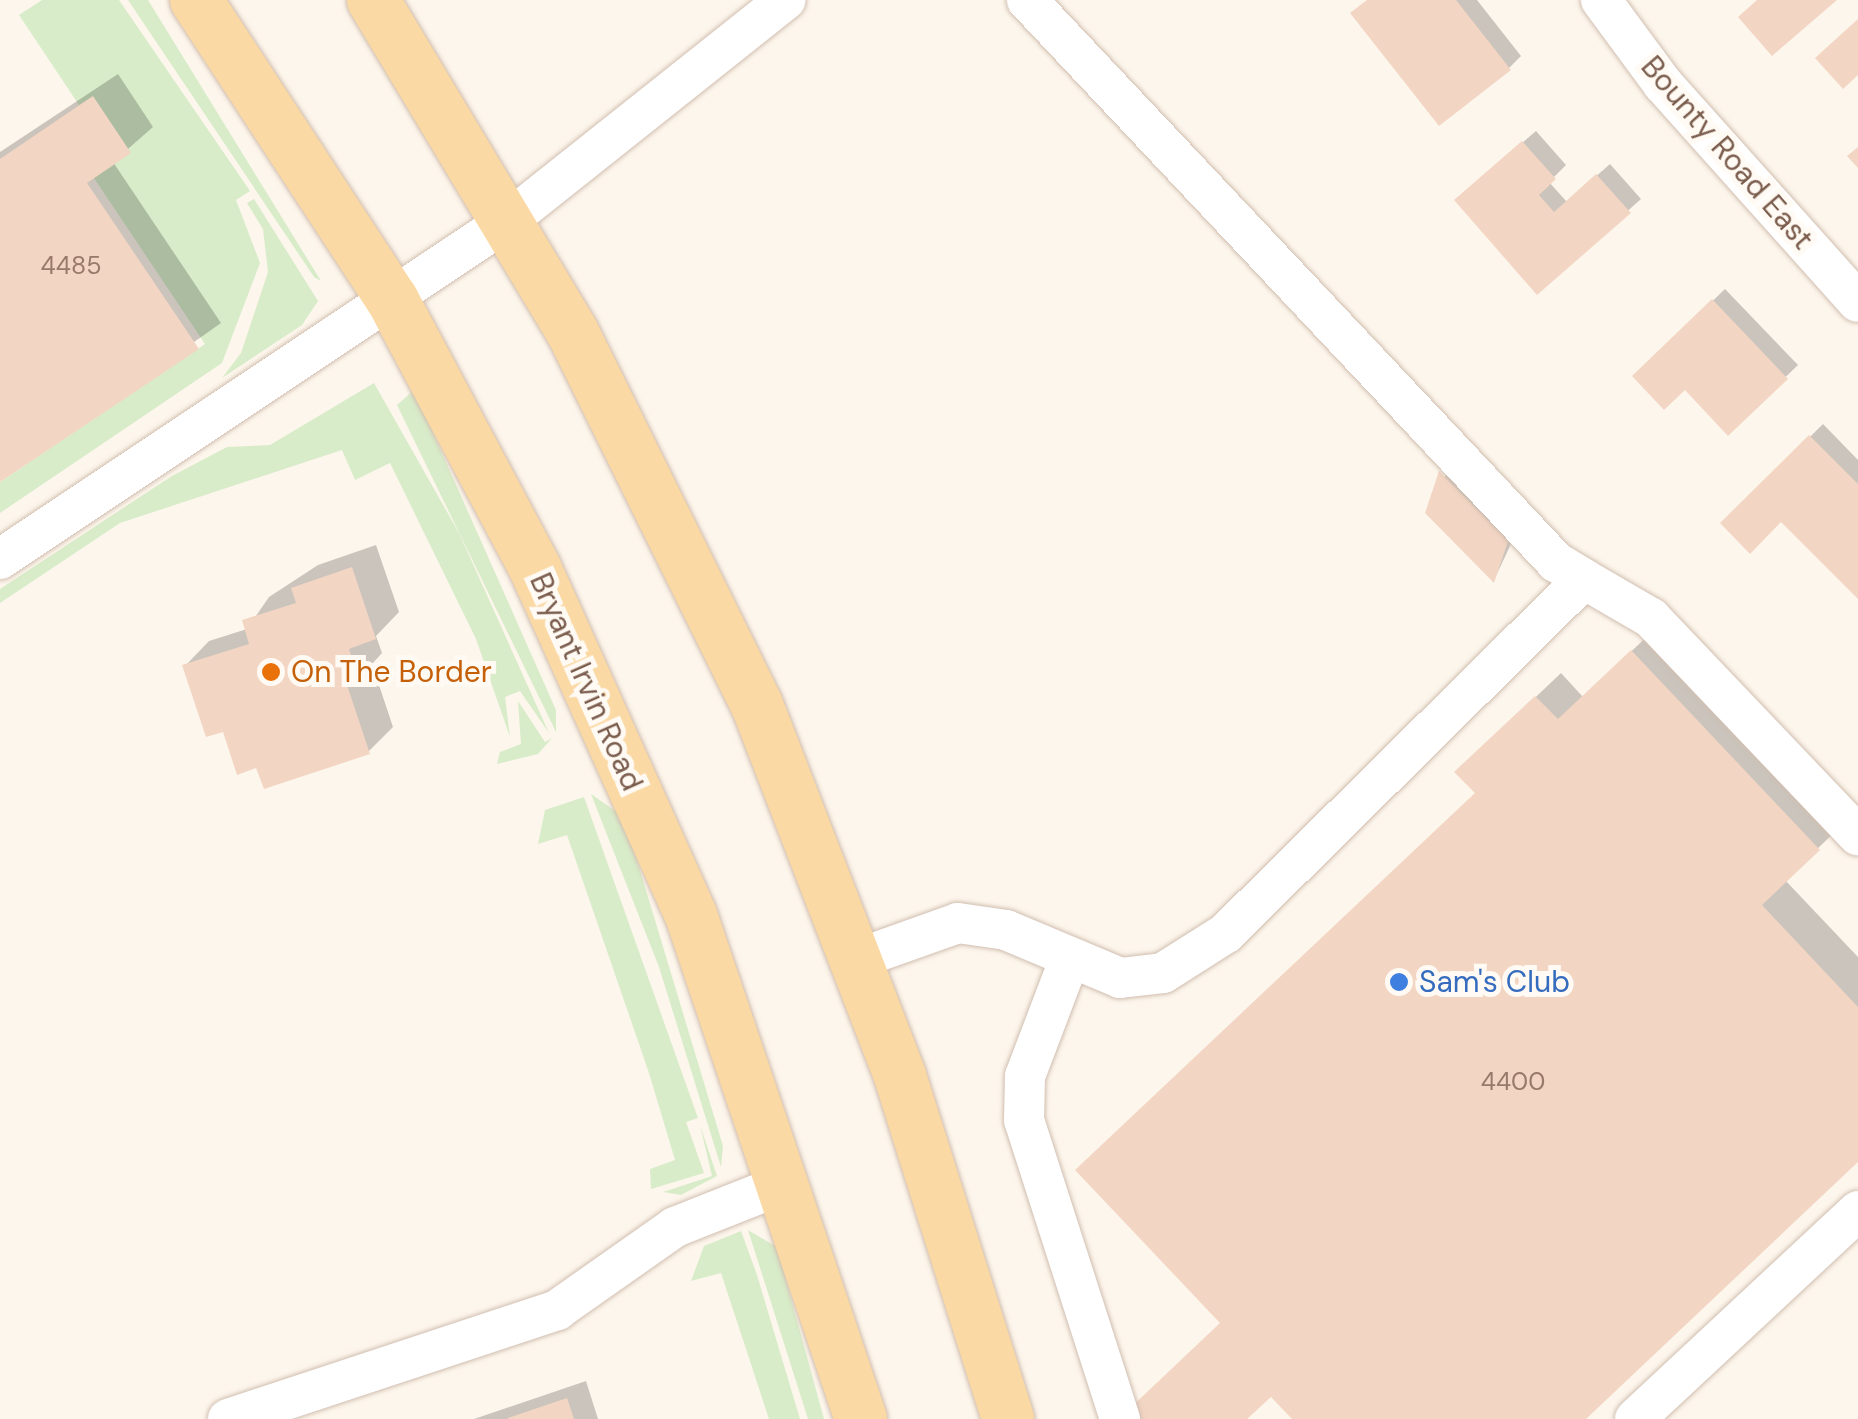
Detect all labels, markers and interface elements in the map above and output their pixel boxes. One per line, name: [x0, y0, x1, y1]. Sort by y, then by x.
street label: Bounty Road East: [1633, 49, 1821, 257]
house number: 4485: [41, 251, 101, 281]
street label: Bryant Irvin Road: [522, 568, 650, 796]
place label: On The Border: [291, 654, 492, 690]
marker: On The Border: [260, 661, 282, 683]
place label: Sam's Club: [1419, 964, 1570, 1000]
marker: Sam's Club: [1388, 971, 1410, 993]
house number: 4400: [1481, 1067, 1545, 1097]

